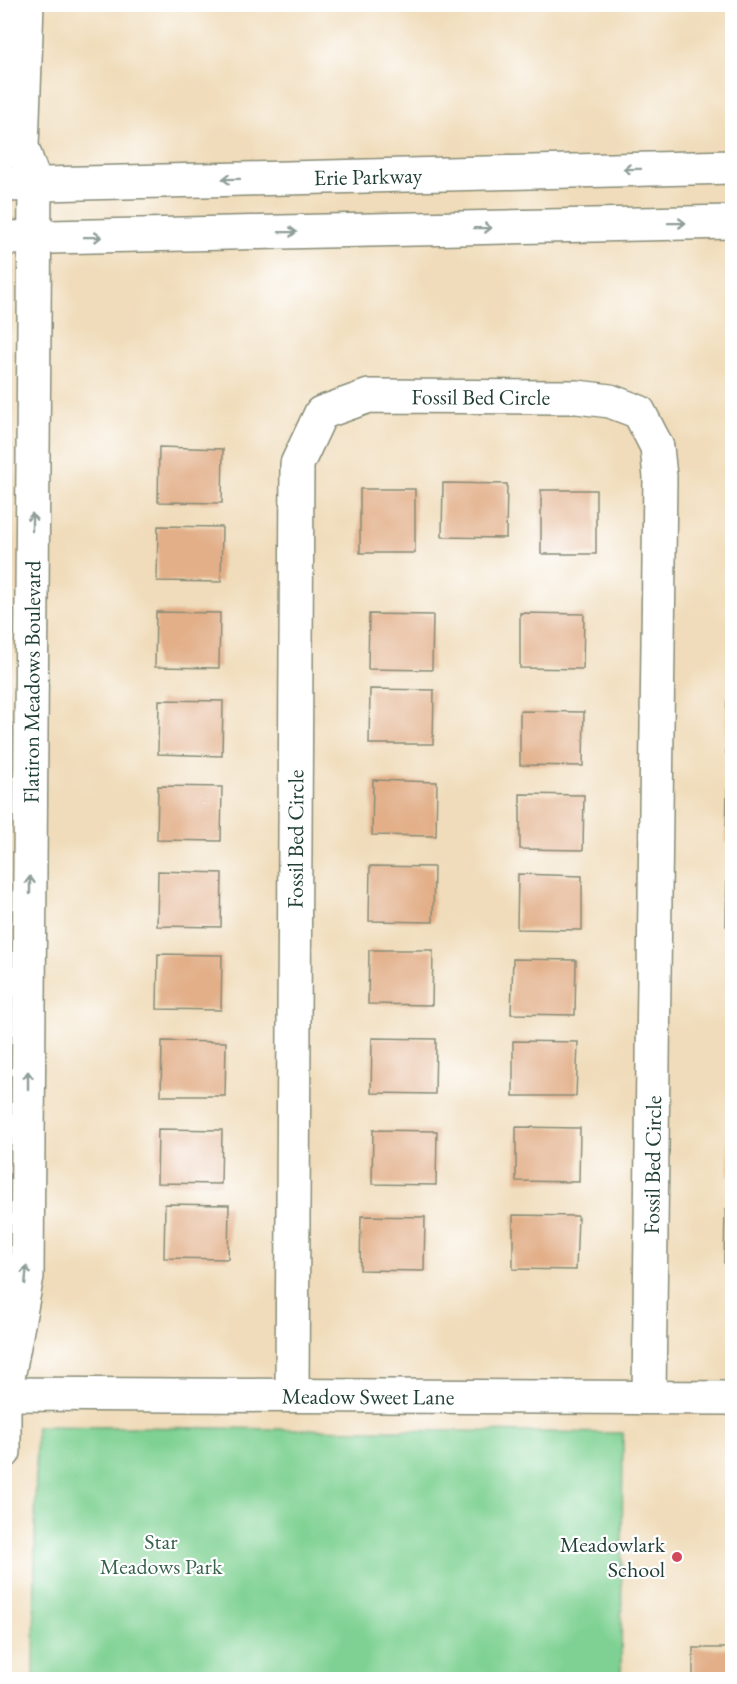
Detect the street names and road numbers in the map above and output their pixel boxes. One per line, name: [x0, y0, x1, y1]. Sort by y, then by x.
street label: Erie Parkway: [313, 161, 423, 192]
street label: Fossil Bed Circle: [411, 382, 551, 412]
street label: Flatiron Meadows Boulevard: [16, 560, 47, 804]
street label: Fossil Bed Circle: [281, 769, 310, 909]
street label: Fossil Bed Circle: [637, 1095, 668, 1235]
street label: Meadow Sweet Lane: [281, 1382, 455, 1411]

